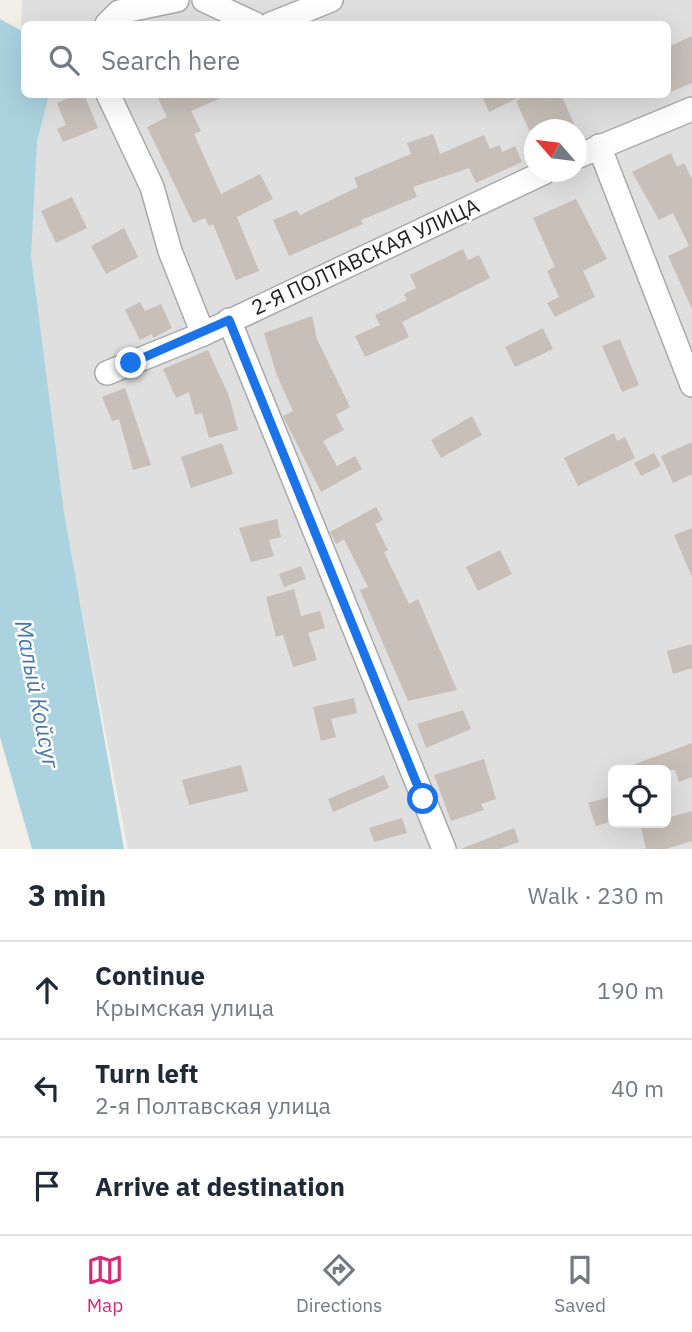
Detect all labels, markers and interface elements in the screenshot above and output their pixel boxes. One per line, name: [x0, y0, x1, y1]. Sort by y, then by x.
search box: [21, 21, 671, 98]
icon: search: [45, 41, 83, 79]
text: Search here: [101, 43, 240, 77]
north arrow: [524, 119, 587, 182]
street label: 2-Я ПОЛТАВСКАЯ УЛИЦА: [247, 191, 483, 321]
route end: [115, 347, 146, 378]
water label: Малый Койсуг: [9, 617, 67, 772]
map controls: [608, 765, 671, 828]
button: locate: [608, 765, 671, 828]
route start: [407, 783, 438, 814]
text: 3 min: [28, 875, 106, 914]
text: Walk · 230 m: [528, 880, 664, 910]
text: Continue: [95, 958, 205, 992]
icon: ahead: [28, 971, 66, 1009]
text: 190 m: [597, 975, 664, 1005]
text: Крымская улица: [95, 992, 274, 1022]
text: Turn left: [95, 1056, 198, 1090]
icon: left: [28, 1069, 66, 1107]
text: 40 m: [611, 1073, 664, 1103]
text: 2-я Полтавская улица: [95, 1090, 331, 1120]
icon: arrive: [28, 1167, 66, 1205]
text: Arrive at destination: [95, 1169, 345, 1203]
tab: Map: [86, 1251, 124, 1317]
tab: Directions: [296, 1251, 382, 1317]
tab: Saved: [554, 1251, 606, 1317]

